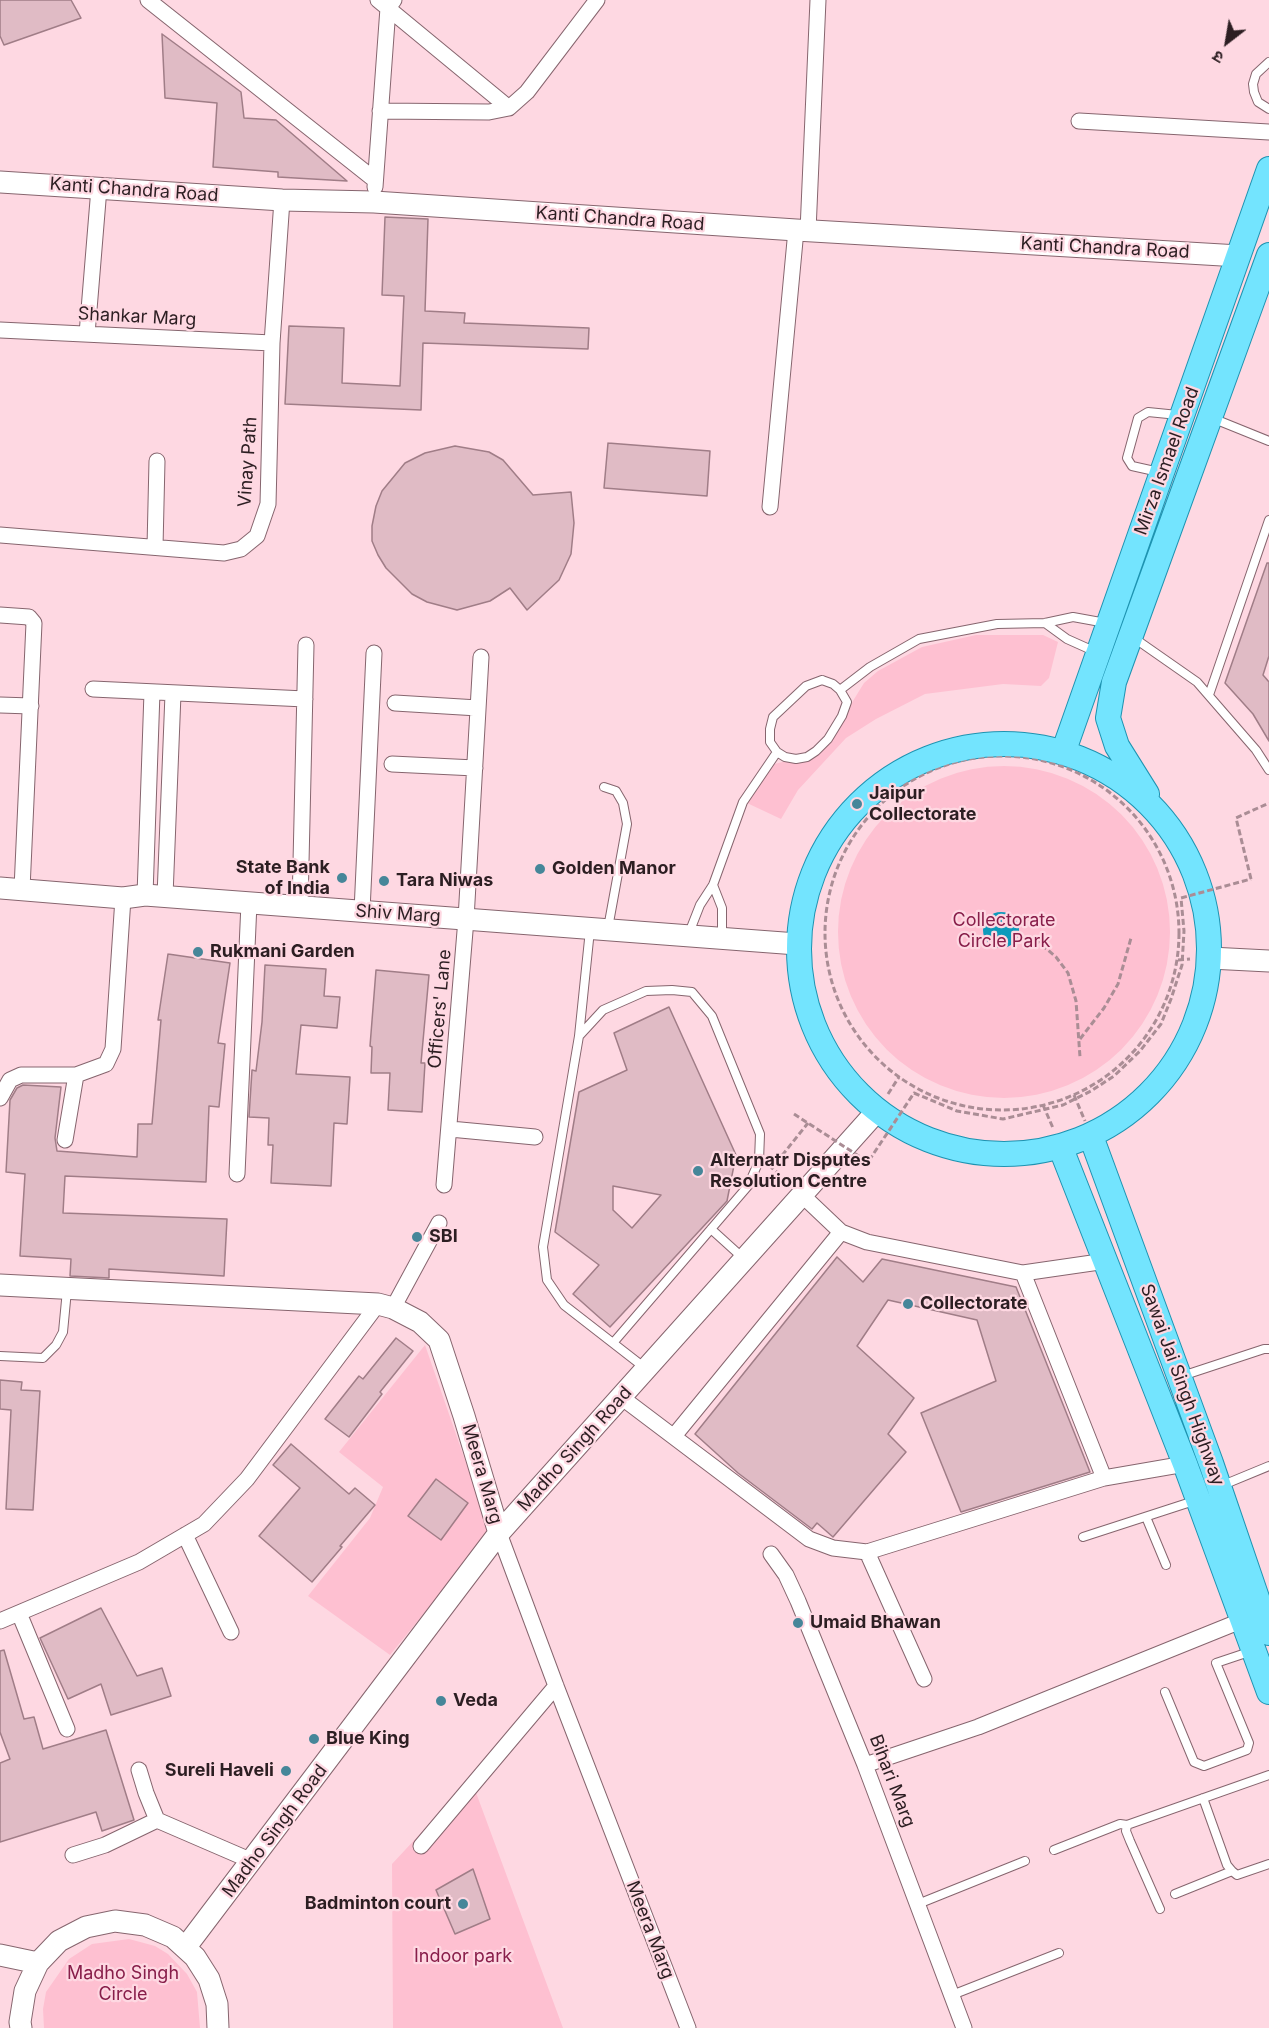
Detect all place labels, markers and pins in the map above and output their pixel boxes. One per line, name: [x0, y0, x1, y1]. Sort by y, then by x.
place label: Jaipur Collectorate: [869, 783, 977, 826]
marker: Jaipur Collectorate: [850, 797, 864, 811]
place label: State Bank of India: [236, 857, 330, 900]
place label: Golden Manor: [552, 858, 676, 880]
marker: Golden Manor: [533, 862, 547, 876]
place label: Tara Niwas: [396, 870, 493, 892]
marker: State Bank of India: [335, 871, 349, 885]
marker: Tara Niwas: [377, 874, 391, 888]
place label: Rukmani Garden: [210, 941, 355, 963]
marker: Rukmani Garden: [191, 945, 205, 959]
place label: Alternatr Disputes Resolution Centre: [710, 1150, 871, 1192]
marker: Alternatr Disputes Resolution Centre: [691, 1164, 705, 1178]
place label: SBI: [429, 1226, 458, 1248]
marker: SBI: [410, 1230, 424, 1244]
place label: Collectorate: [920, 1293, 1028, 1315]
marker: Collectorate: [901, 1297, 915, 1311]
place label: Umaid Bhawan: [810, 1612, 941, 1634]
marker: Umaid Bhawan: [791, 1616, 805, 1630]
place label: Veda: [453, 1690, 498, 1712]
marker: Veda: [434, 1694, 448, 1708]
place label: Blue King: [326, 1728, 410, 1750]
marker: Blue King: [307, 1732, 321, 1746]
place label: Sureli Haveli: [165, 1760, 274, 1782]
marker: Sureli Haveli: [279, 1764, 293, 1778]
place label: Badminton court: [305, 1893, 451, 1915]
marker: Badminton court: [456, 1897, 470, 1911]

